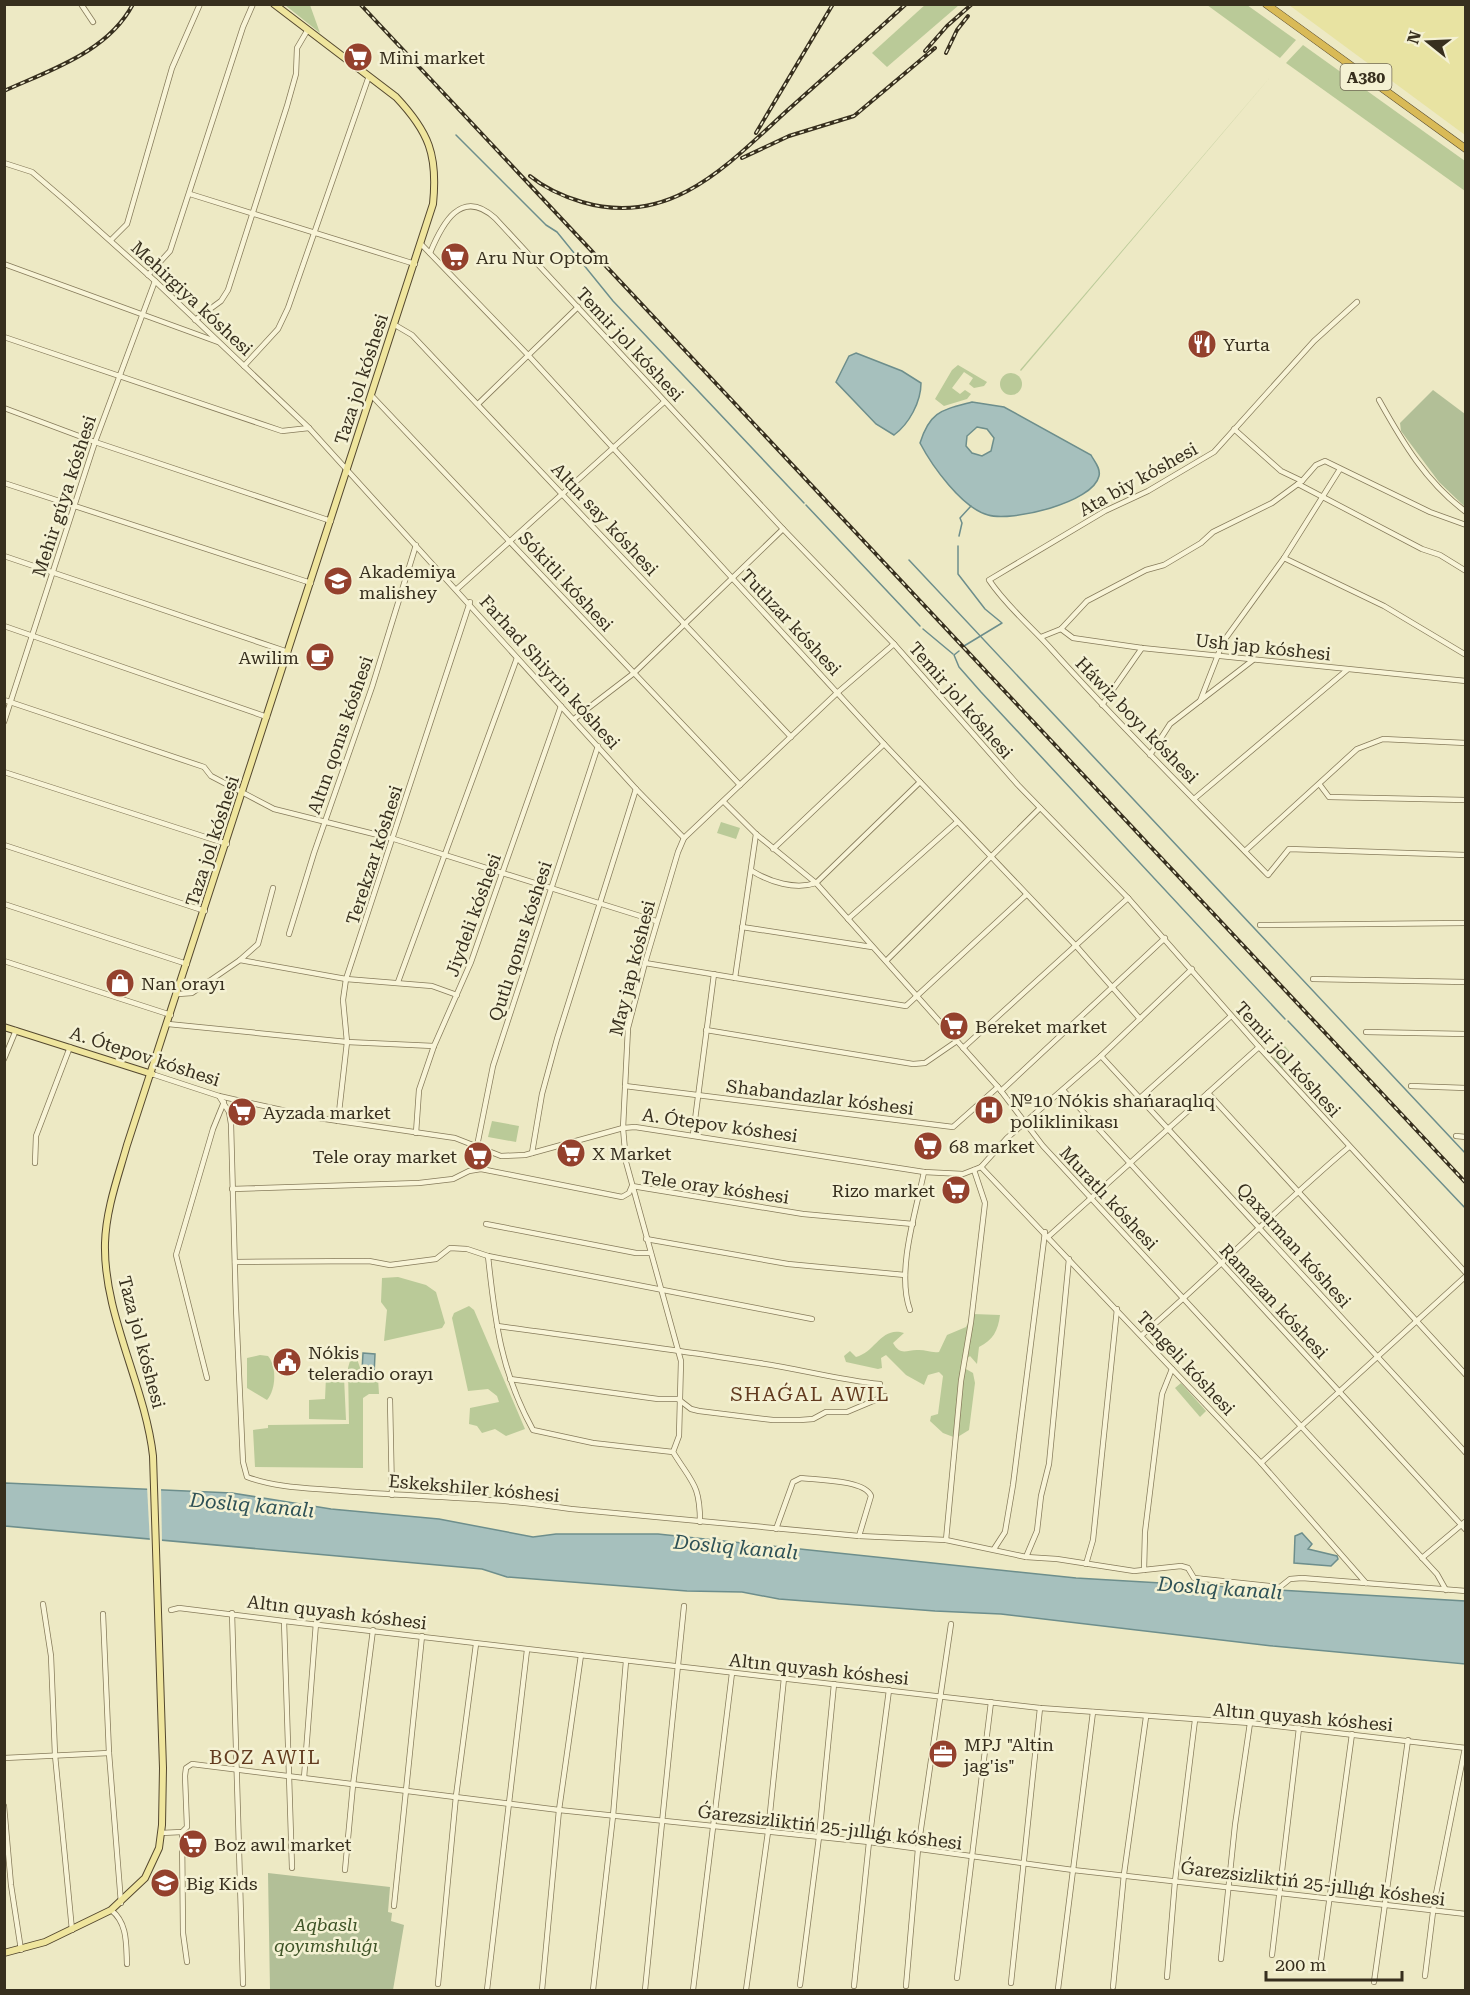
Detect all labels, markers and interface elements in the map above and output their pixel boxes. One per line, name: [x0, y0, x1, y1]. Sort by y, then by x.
north arrow: [1398, 12, 1458, 72]
text: N: [1403, 29, 1425, 46]
supermarket icon: Mini market: [342, 41, 374, 73]
place label: Mini market: [379, 47, 485, 68]
road number: A380: [1340, 64, 1392, 90]
street label: Mehirgiya kóshesi: [127, 236, 257, 360]
supermarket icon: Aru Nur Optom: [439, 241, 471, 273]
place label: Aru Nur Optom: [476, 247, 609, 268]
street label: Temir jol kóshesi: [572, 283, 688, 405]
street label: Taza jol kóshesi: [330, 311, 392, 447]
restaurant icon: Yurta: [1186, 328, 1218, 360]
place label: Yurta: [1223, 334, 1270, 355]
street label: Mehir gúyа kóshesi: [28, 412, 100, 579]
street label: Ata biy kóshesi: [1075, 438, 1201, 520]
street label: Altın say kóshesi: [547, 458, 663, 580]
street label: Sókitli kóshesi: [514, 527, 618, 635]
place label: Akademiya malishey: [359, 561, 456, 603]
school or university icon: Akademiya malishey: [322, 565, 354, 597]
street label: Tutlızar kóshesi: [736, 565, 846, 680]
street label: Farhad Shiyrin kóshesi: [476, 591, 625, 753]
street label: Ush jap kóshesi: [1194, 629, 1332, 665]
street label: Temir jol kóshesi: [905, 637, 1018, 763]
cafe icon: Awilim: [304, 641, 336, 673]
place label: Awilim: [239, 647, 299, 668]
street label: Altın qonıs kóshesi: [303, 653, 377, 817]
street label: Háwiz boyı kóshesi: [1071, 653, 1203, 788]
street label: Taza jol kóshesi: [181, 773, 243, 909]
street label: Terekzar kóshesi: [342, 782, 407, 927]
street label: Jiydeli kóshesi: [441, 850, 505, 979]
street label: Qutlı qonıs kóshesi: [484, 858, 556, 1024]
street label: May jap kóshesi: [605, 898, 659, 1038]
shop icon: Nan orayı: [104, 967, 136, 999]
place label: Nan orayı: [141, 973, 225, 994]
street label: Temir jol kóshesi: [1231, 997, 1345, 1121]
supermarket icon: Bereket market: [938, 1010, 970, 1042]
place label: Bereket market: [975, 1016, 1107, 1037]
street label: A. Ótepov kóshesi: [67, 1022, 223, 1090]
street label: Shabandazlar kóshesi: [725, 1075, 915, 1119]
place label: №10 Nókis shańaraqlıq poliklinikası: [1010, 1090, 1216, 1132]
hospital icon: №10 Nókis shańaraqlıq poliklinikası: [973, 1094, 1005, 1126]
supermarket icon: Ayzada market: [226, 1096, 258, 1128]
place label: Ayzada market: [263, 1102, 391, 1123]
street label: A. Ótepov kóshesi: [641, 1104, 799, 1146]
supermarket icon: 68 market: [912, 1130, 944, 1162]
place label: 68 market: [949, 1136, 1035, 1157]
supermarket icon: X Market: [555, 1137, 587, 1169]
supermarket icon: Tele oray market: [462, 1140, 494, 1172]
street label: Muratlı kóshesi: [1056, 1142, 1163, 1254]
place label: X Market: [592, 1143, 672, 1164]
place label: Tele oray market: [313, 1146, 457, 1167]
street label: Tele oray kóshesi: [639, 1166, 791, 1208]
supermarket icon: Rizo market: [940, 1174, 972, 1206]
street label: Qaxarman kóshesi: [1233, 1178, 1356, 1312]
place label: Rizo market: [832, 1180, 935, 1201]
street label: Ramazan kóshesi: [1216, 1239, 1333, 1363]
street label: Taza jol kóshesi: [114, 1273, 170, 1411]
street label: Tengeli kóshesi: [1133, 1307, 1240, 1419]
place label: Nókis teleradio orayı: [308, 1342, 434, 1384]
public building icon: Nókis teleradio orayı: [271, 1346, 303, 1378]
district label: SHAǴAL AWIL: [730, 1382, 890, 1406]
street label: Eskekshiler kóshesi: [388, 1470, 561, 1506]
water label: Doslıq kanalı: [188, 1488, 315, 1522]
water label: Doslıq kanalı: [672, 1530, 799, 1564]
water label: Doslıq kanalı: [1156, 1572, 1283, 1604]
street label: Altın quyash kóshesi: [246, 1591, 428, 1633]
street label: Altın quyash kóshesi: [728, 1649, 910, 1689]
street label: Altın quyash kóshesi: [1212, 1699, 1394, 1735]
place label: MPJ "Altin jag'is": [962, 1734, 1054, 1776]
office icon: MPJ "Altin jag'is": [927, 1738, 959, 1770]
district label: BOZ AWIL: [209, 1745, 321, 1769]
street label: Ǵarezsizliktiń 25-jıllıǵı kóshesi: [696, 1799, 964, 1854]
supermarket icon: Boz awıl market: [177, 1828, 209, 1860]
place label: Boz awıl market: [214, 1834, 352, 1855]
street label: Ǵarezsizliktiń 25-jıllıǵı kóshesi: [1179, 1855, 1447, 1910]
school or university icon: Big Kids: [149, 1867, 181, 1899]
place label: Big Kids: [186, 1873, 258, 1894]
park label: Aqbaslı qoyımshılıǵı: [274, 1914, 378, 1956]
scale bar: [1266, 1944, 1402, 1982]
text: 200 m: [1275, 1954, 1326, 1975]

